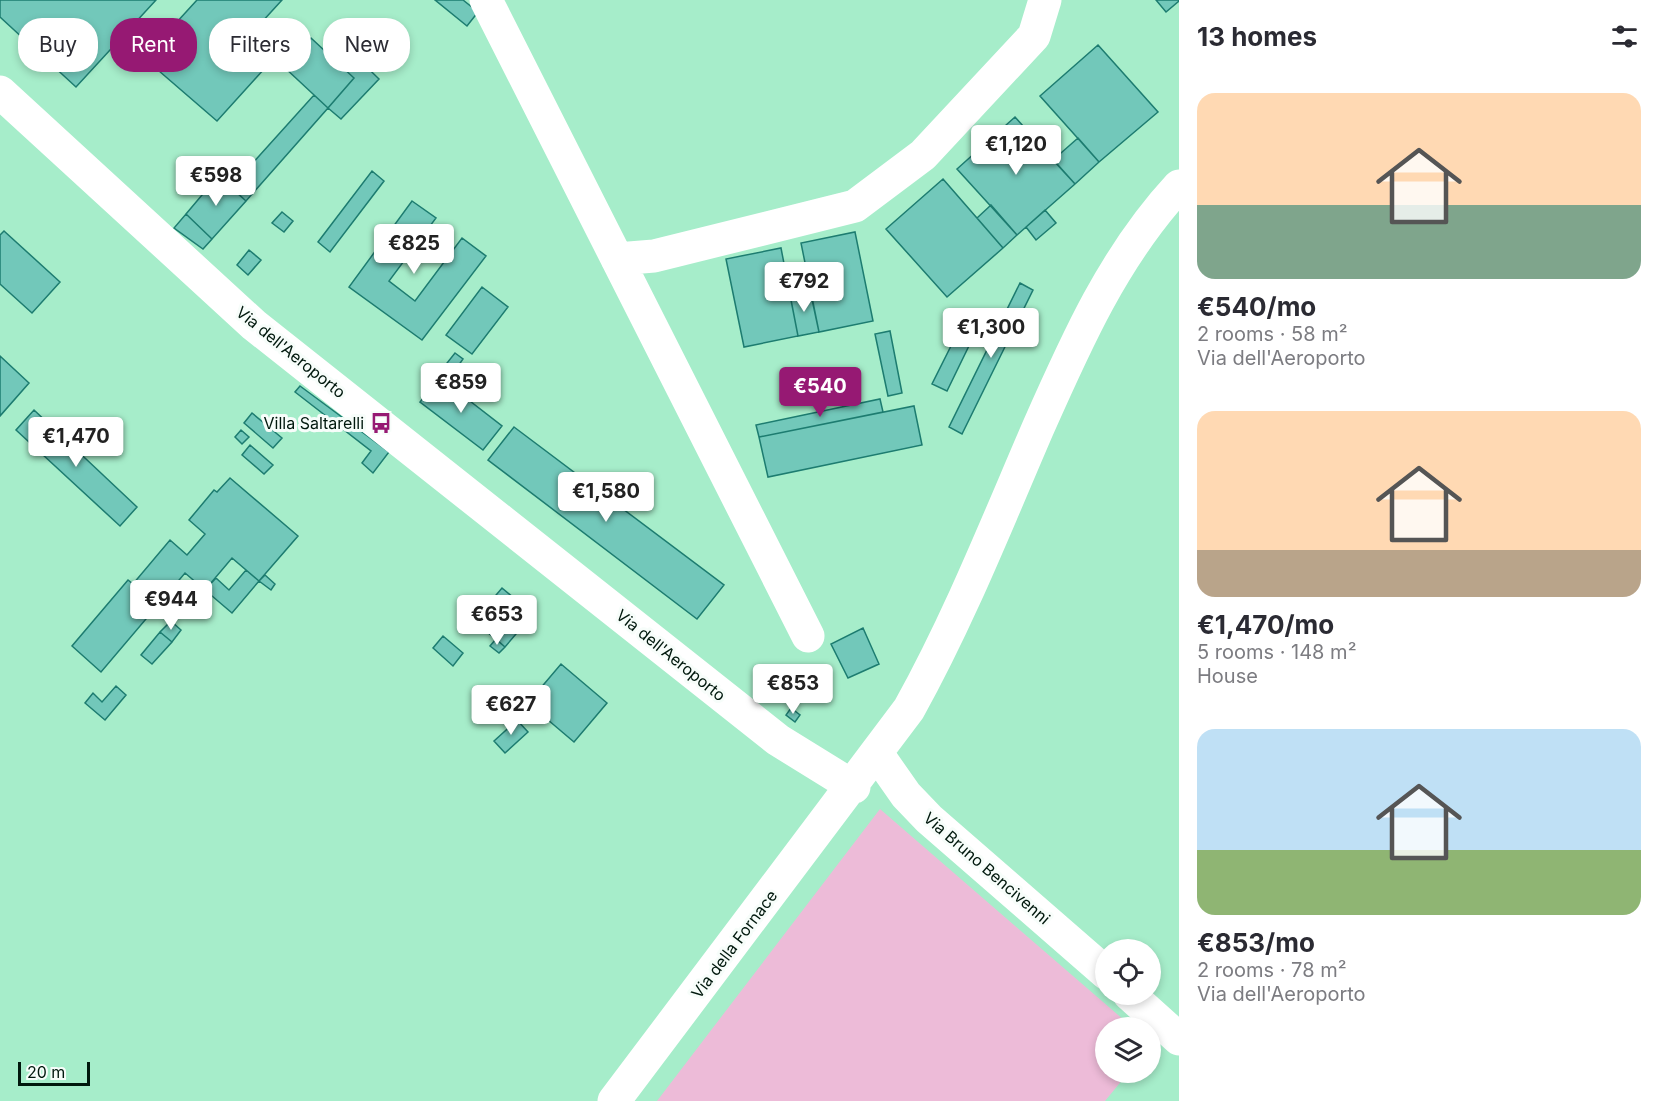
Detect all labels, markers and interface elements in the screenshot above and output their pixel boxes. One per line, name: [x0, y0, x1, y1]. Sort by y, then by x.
chip: Buy: [18, 18, 98, 72]
chip: Rent: [110, 18, 197, 72]
chip: Filters: [209, 18, 311, 72]
chip: New: [323, 18, 410, 72]
icon: filters: [1608, 20, 1641, 53]
text: 13 homes: [1197, 21, 1317, 52]
pin: €1,120: [967, 125, 1065, 176]
text: €1,120: [985, 132, 1047, 156]
icon: home: [1365, 132, 1473, 240]
pin: €598: [180, 156, 252, 207]
text: €598: [190, 163, 242, 187]
pin: €825: [378, 224, 450, 275]
text: €825: [388, 231, 440, 255]
pin: €792: [768, 262, 840, 313]
text: €792: [779, 269, 829, 293]
text: €540/mo: [1197, 291, 1316, 322]
street label: Via dell'Aeroporto: [232, 302, 350, 402]
pin: €1,300: [942, 308, 1040, 359]
text: €1,300: [957, 315, 1025, 339]
text: 2 rooms · 58 m²: [1197, 322, 1348, 346]
text: Via dell'Aeroporto: [1197, 346, 1366, 370]
pin: €859: [425, 363, 497, 414]
pin: €540: [784, 367, 856, 418]
text: €859: [435, 370, 487, 394]
text: €540: [793, 374, 847, 398]
bus stop icon: Villa Saltarelli: [369, 411, 393, 435]
place label: Villa Saltarelli: [263, 413, 364, 433]
pin: €1,470: [27, 417, 125, 468]
text: €1,470: [42, 424, 110, 448]
icon: home: [1365, 450, 1473, 558]
pin: €1,580: [557, 472, 655, 523]
text: €1,580: [572, 479, 640, 503]
pin: €944: [135, 580, 207, 631]
text: €944: [144, 587, 198, 611]
pin: €653: [461, 595, 533, 646]
text: €653: [471, 602, 523, 626]
street label: Via dell'Aeroporto: [612, 605, 730, 705]
text: €1,470/mo: [1197, 609, 1334, 640]
text: 5 rooms · 148 m²: [1197, 640, 1356, 664]
pin: €853: [757, 664, 829, 715]
text: House: [1197, 664, 1258, 688]
text: €853: [767, 671, 819, 695]
pin: €627: [475, 685, 547, 736]
text: €627: [486, 692, 536, 716]
icon: home: [1365, 768, 1473, 876]
street label: Via Bruno Bencivenni: [920, 808, 1054, 928]
street label: Via della Fornace: [687, 886, 781, 1002]
text: €853/mo: [1197, 927, 1315, 958]
map controls: [1095, 939, 1161, 1083]
button: locate: [1095, 939, 1161, 1005]
text: 2 rooms · 78 m²: [1197, 958, 1346, 982]
text: Via dell'Aeroporto: [1197, 982, 1366, 1006]
button: layers: [1095, 1017, 1161, 1083]
scale bar: [18, 1059, 90, 1086]
text: 20 m: [27, 1062, 65, 1082]

